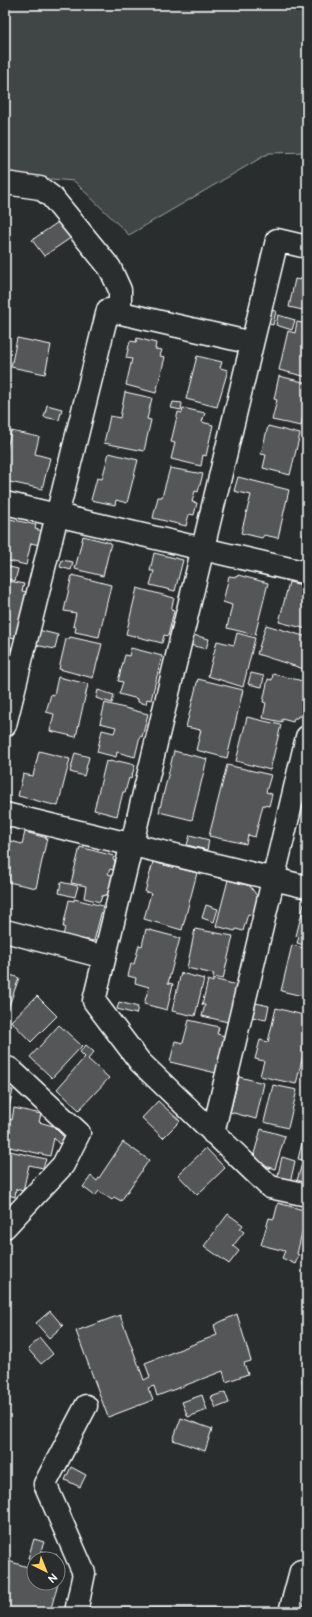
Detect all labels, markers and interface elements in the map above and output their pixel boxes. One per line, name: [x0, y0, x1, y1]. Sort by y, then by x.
north arrow: [26, 1551, 66, 1591]
text: N: [45, 1570, 60, 1586]

